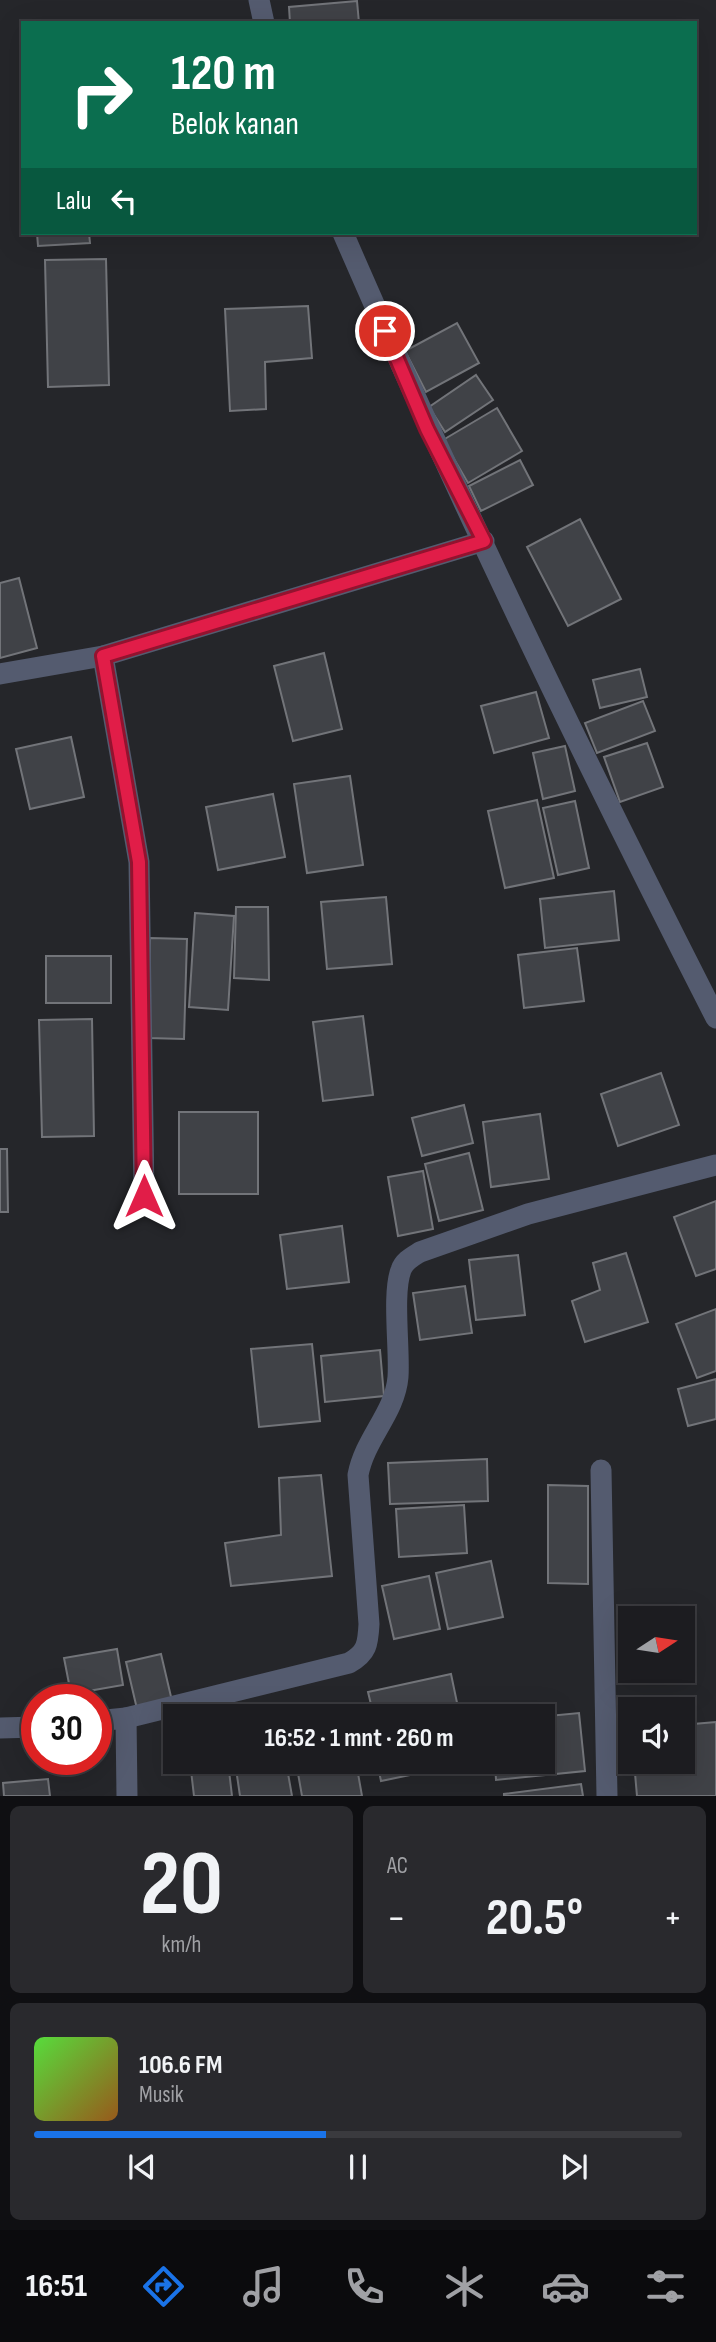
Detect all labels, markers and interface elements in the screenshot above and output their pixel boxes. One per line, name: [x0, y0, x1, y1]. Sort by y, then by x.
text: 120 m: [171, 45, 276, 104]
icon: right: [56, 49, 147, 140]
text: Belok kanan: [171, 105, 299, 144]
icon: left: [105, 182, 143, 220]
text: Lalu: [56, 186, 91, 217]
pin: [355, 301, 415, 361]
icon: arrive: [366, 312, 404, 350]
position arrow: [107, 1159, 181, 1233]
north arrow: [618, 1606, 695, 1684]
map controls: [618, 1606, 695, 1774]
speed limit sign: 30: [21, 1684, 112, 1775]
button: sound: [618, 1697, 695, 1774]
text: 16:52 · 1 mnt · 260 m: [265, 1723, 453, 1754]
text: 20: [140, 1831, 223, 1940]
text: AC: [387, 1852, 408, 1880]
text: 20.5°: [486, 1887, 583, 1950]
text: −: [387, 1896, 406, 1941]
text: +: [663, 1896, 682, 1941]
text: km/h: [162, 1931, 201, 1959]
text: 106.6 FM: [139, 2050, 222, 2081]
text: Musik: [139, 2081, 184, 2109]
icon: previous: [123, 2148, 161, 2186]
icon: pause: [339, 2148, 377, 2186]
icon: next: [555, 2148, 593, 2186]
icon: directions: [139, 2262, 188, 2311]
icon: music: [239, 2262, 288, 2311]
icon: phone: [340, 2262, 389, 2311]
icon: climate: [440, 2262, 489, 2311]
icon: car: [541, 2262, 590, 2311]
icon: filters: [641, 2262, 690, 2311]
text: 16:51: [26, 2267, 87, 2306]

